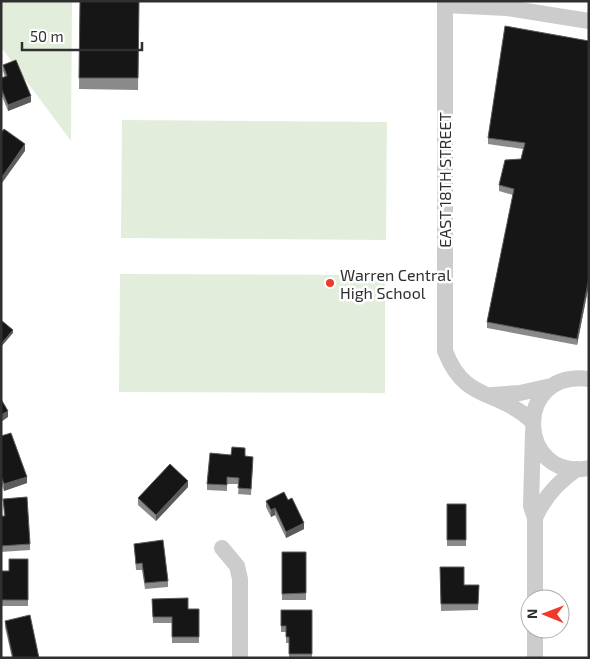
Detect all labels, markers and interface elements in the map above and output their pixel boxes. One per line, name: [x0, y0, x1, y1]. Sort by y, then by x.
scale bar: [22, 20, 142, 52]
text: 50 m: [30, 27, 64, 45]
street label: EAST 18TH STREET: [435, 112, 454, 248]
place label: Warren Central High School: [340, 265, 451, 302]
marker: Warren Central High School: [324, 277, 336, 289]
north arrow: [520, 589, 570, 639]
text: N: [523, 609, 540, 619]

